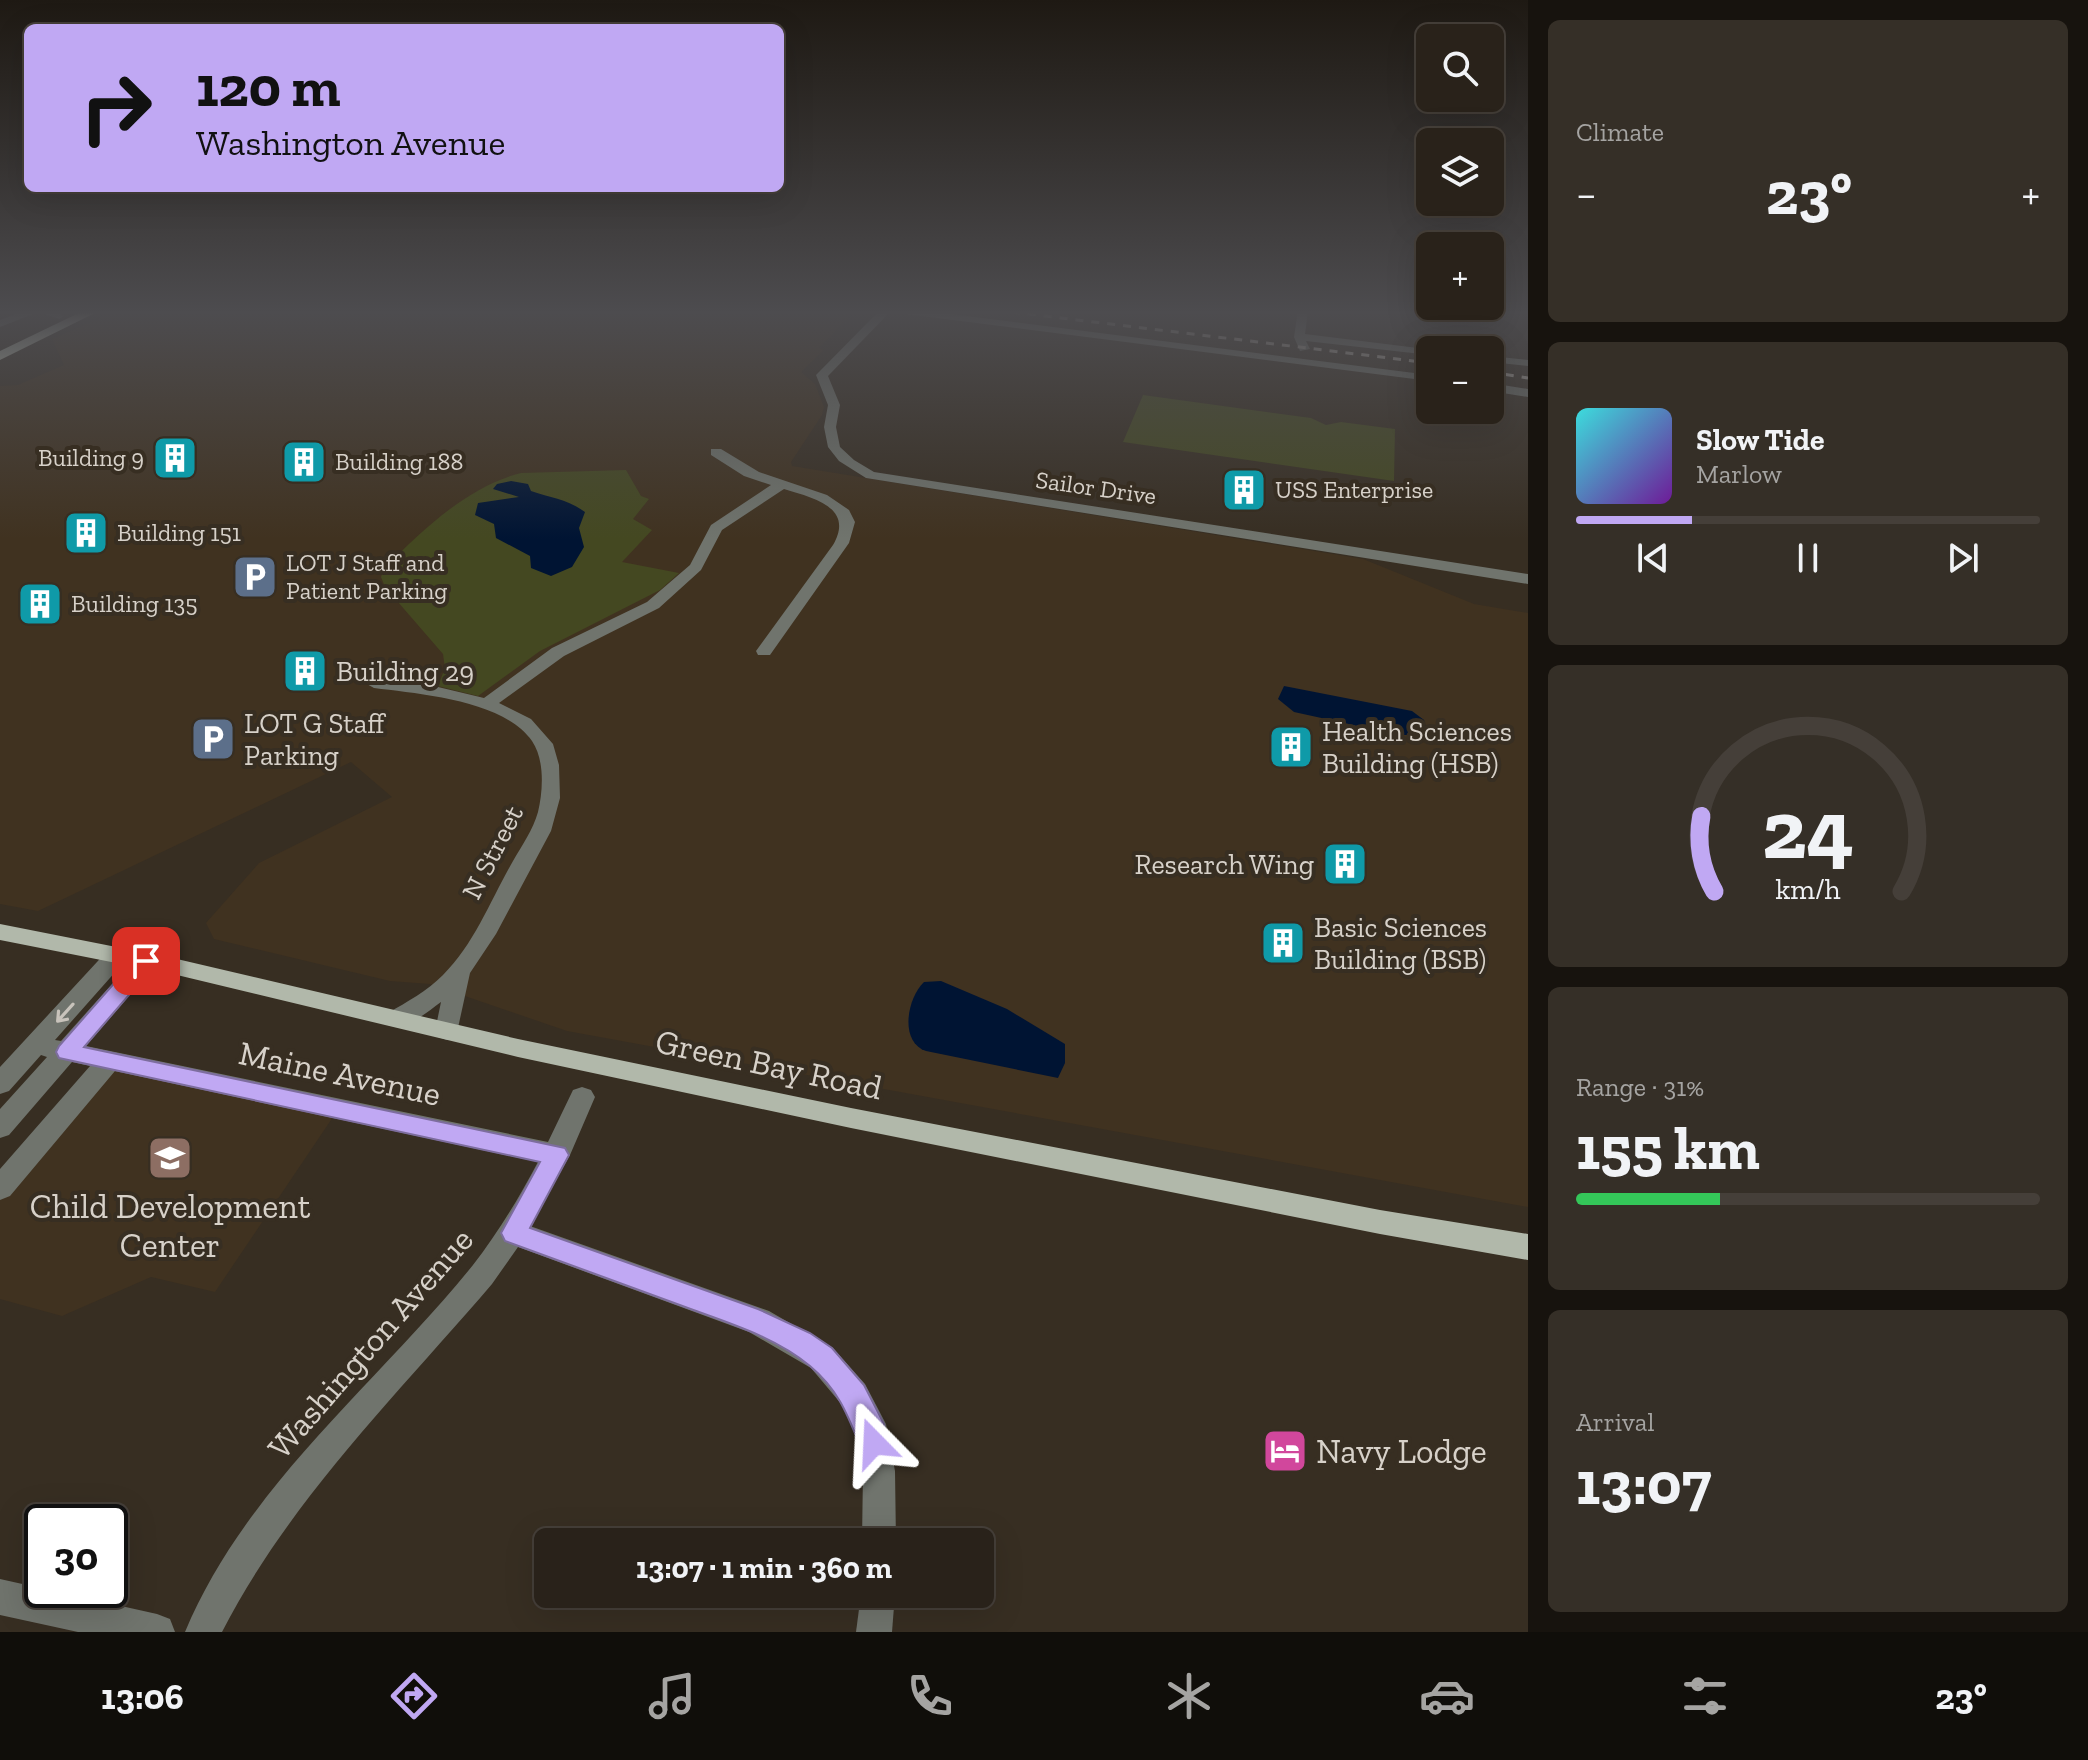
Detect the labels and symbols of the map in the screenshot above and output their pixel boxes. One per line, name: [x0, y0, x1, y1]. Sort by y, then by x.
building icon: Building 9: [151, 434, 199, 482]
building icon: Building 188: [280, 438, 328, 486]
place label: Building 9: [38, 443, 144, 472]
place label: Building 188: [335, 447, 463, 476]
street label: Sailor Drive: [1034, 465, 1158, 510]
building icon: USS Enterprise: [1220, 466, 1268, 514]
place label: USS Enterprise: [1275, 475, 1433, 504]
building icon: Building 151: [62, 509, 110, 557]
place label: Building 151: [117, 518, 241, 547]
place label: LOT J Staff and Patient Parking: [286, 548, 448, 605]
parking icon: LOT J Staff and Patient Parking: [231, 553, 279, 601]
building icon: Building 135: [16, 580, 64, 628]
place label: Building 135: [71, 589, 198, 618]
building icon: Building 29: [281, 647, 329, 695]
place label: Building 29: [336, 655, 474, 688]
place label: LOT G Staff Parking: [244, 707, 386, 772]
parking icon: LOT G Staff Parking: [189, 715, 237, 763]
place label: Health Sciences Building (HSB): [1322, 715, 1512, 780]
building icon: Health Sciences Building (HSB): [1267, 723, 1315, 771]
street label: N Street: [455, 799, 530, 905]
building icon: Research Wing: [1321, 840, 1369, 888]
place label: Research Wing: [1135, 848, 1314, 881]
place label: Basic Sciences Building (BSB): [1314, 911, 1487, 976]
building icon: Basic Sciences Building (BSB): [1259, 919, 1307, 967]
pin: [112, 927, 180, 995]
one-way arrow: [56, 1002, 74, 1022]
street label: Green Bay Road: [652, 1020, 886, 1109]
street label: Maine Avenue: [235, 1032, 445, 1115]
school or university icon: Child Development Center: [146, 1134, 194, 1182]
place label: Child Development Center: [30, 1186, 311, 1266]
street label: Washington Avenue: [259, 1220, 482, 1467]
position arrow: [832, 1401, 916, 1485]
hotel icon: Navy Lodge: [1261, 1427, 1309, 1475]
place label: Navy Lodge: [1316, 1431, 1487, 1472]
speed limit sign: 30: [24, 1504, 128, 1608]

